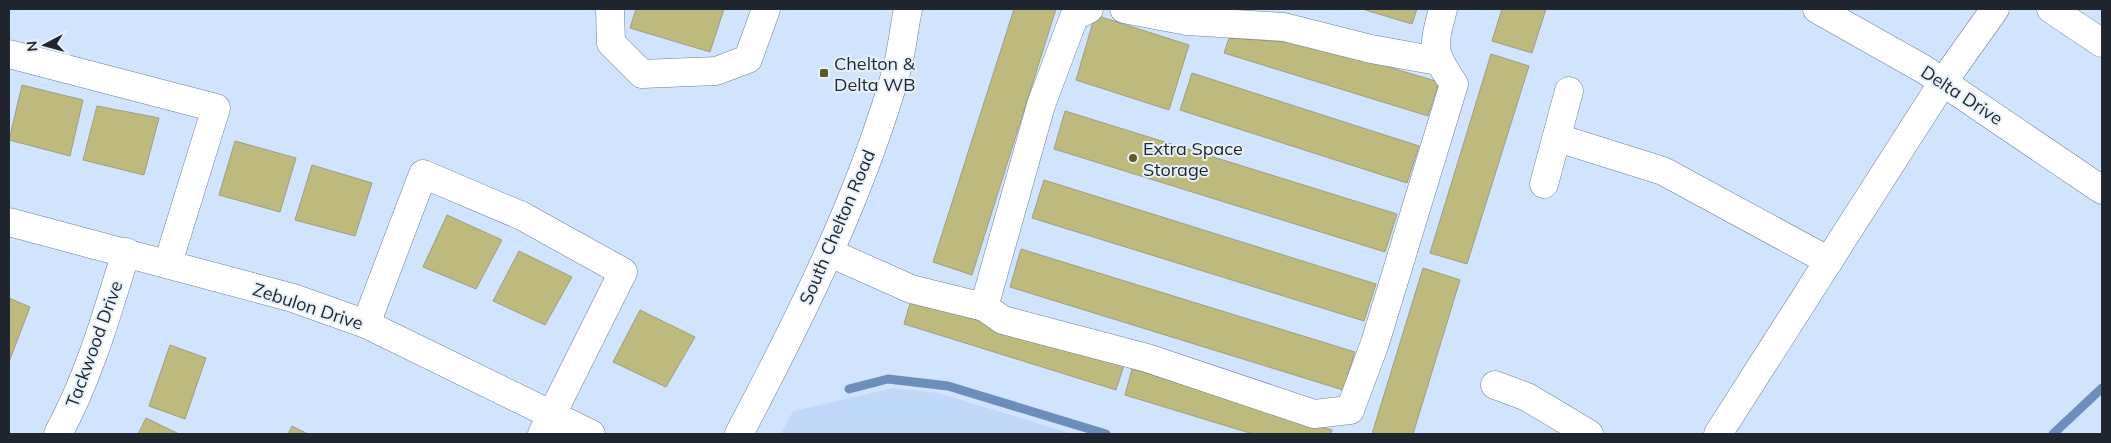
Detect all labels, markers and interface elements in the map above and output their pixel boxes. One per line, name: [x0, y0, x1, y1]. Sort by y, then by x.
north arrow: [20, 20, 70, 70]
text: N: [23, 40, 42, 53]
place label: Chelton & Delta WB: [834, 52, 916, 96]
street label: Delta Drive: [1917, 60, 2007, 130]
marker: Chelton & Delta WB: [818, 67, 830, 79]
place label: Extra Space Storage: [1143, 137, 1243, 181]
street label: South Chelton Road: [794, 146, 880, 308]
marker: Extra Space Storage: [1127, 152, 1139, 164]
street label: Tackwood Drive: [60, 277, 128, 411]
street label: Zebulon Drive: [250, 277, 366, 335]

